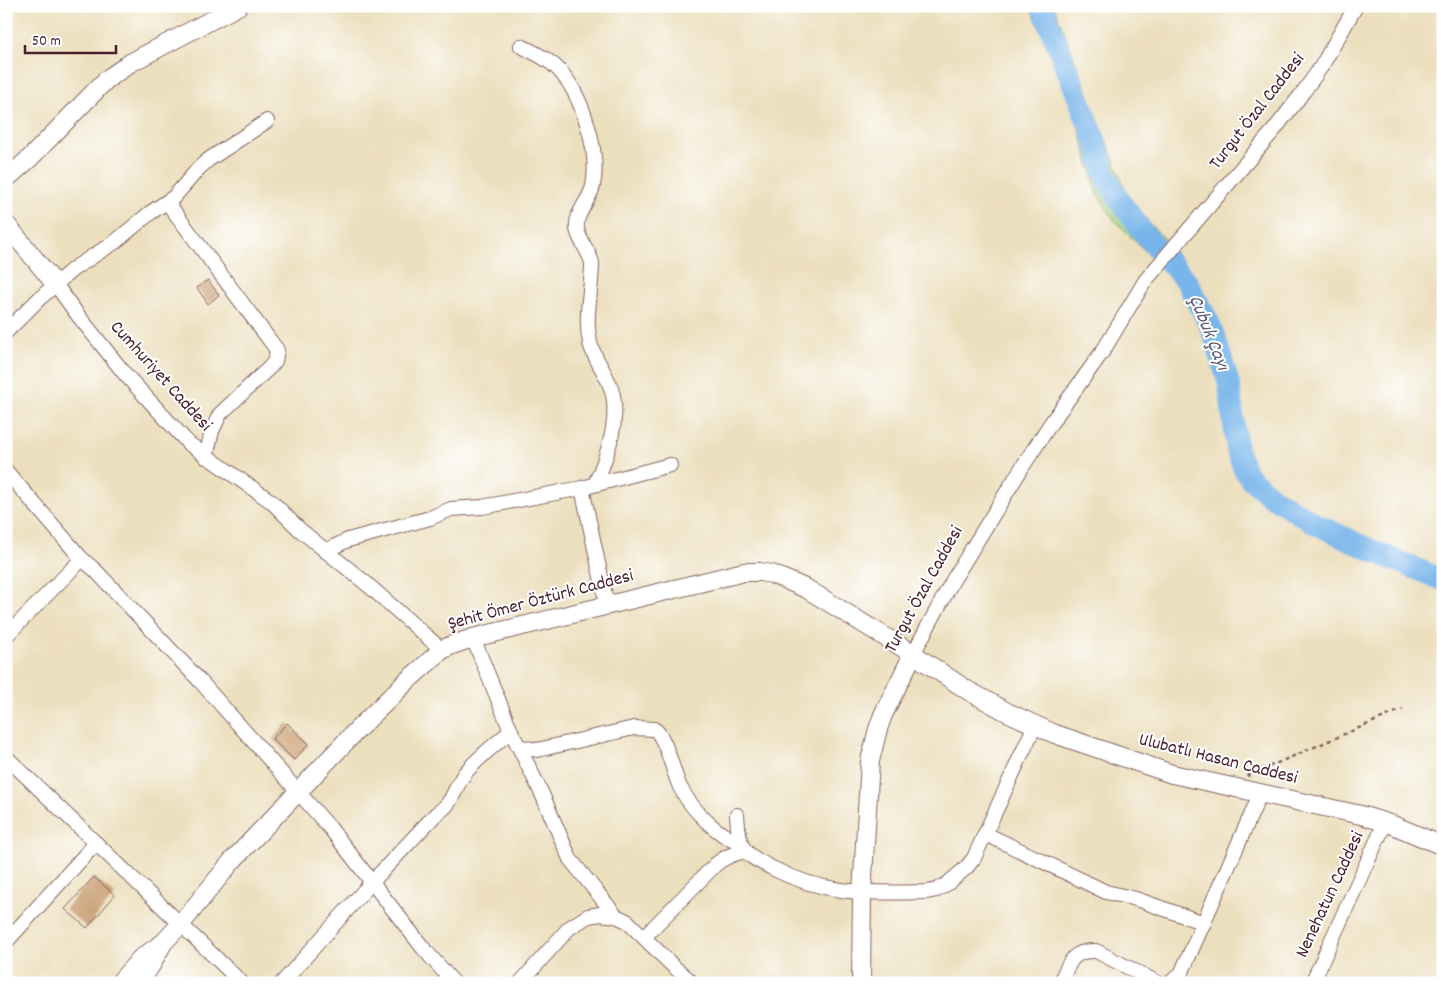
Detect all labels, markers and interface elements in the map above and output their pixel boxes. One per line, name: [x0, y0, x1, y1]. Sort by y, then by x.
scale bar: [25, 22, 116, 54]
text: 50 m: [32, 31, 61, 53]
street label: Turgut Özal Caddesi: [1204, 47, 1313, 176]
water label: Çubuk Çayı: [1180, 291, 1236, 376]
street label: Cumhuriyet Caddesi: [103, 315, 218, 439]
street label: Turgut Özal Caddesi: [879, 521, 971, 659]
street label: Şehit Ömer Öztürk Caddesi: [445, 563, 637, 639]
street label: Ulubatlı Hasan Caddesi: [1136, 727, 1301, 793]
street label: Nenehatun Caddesi: [1290, 827, 1372, 963]

